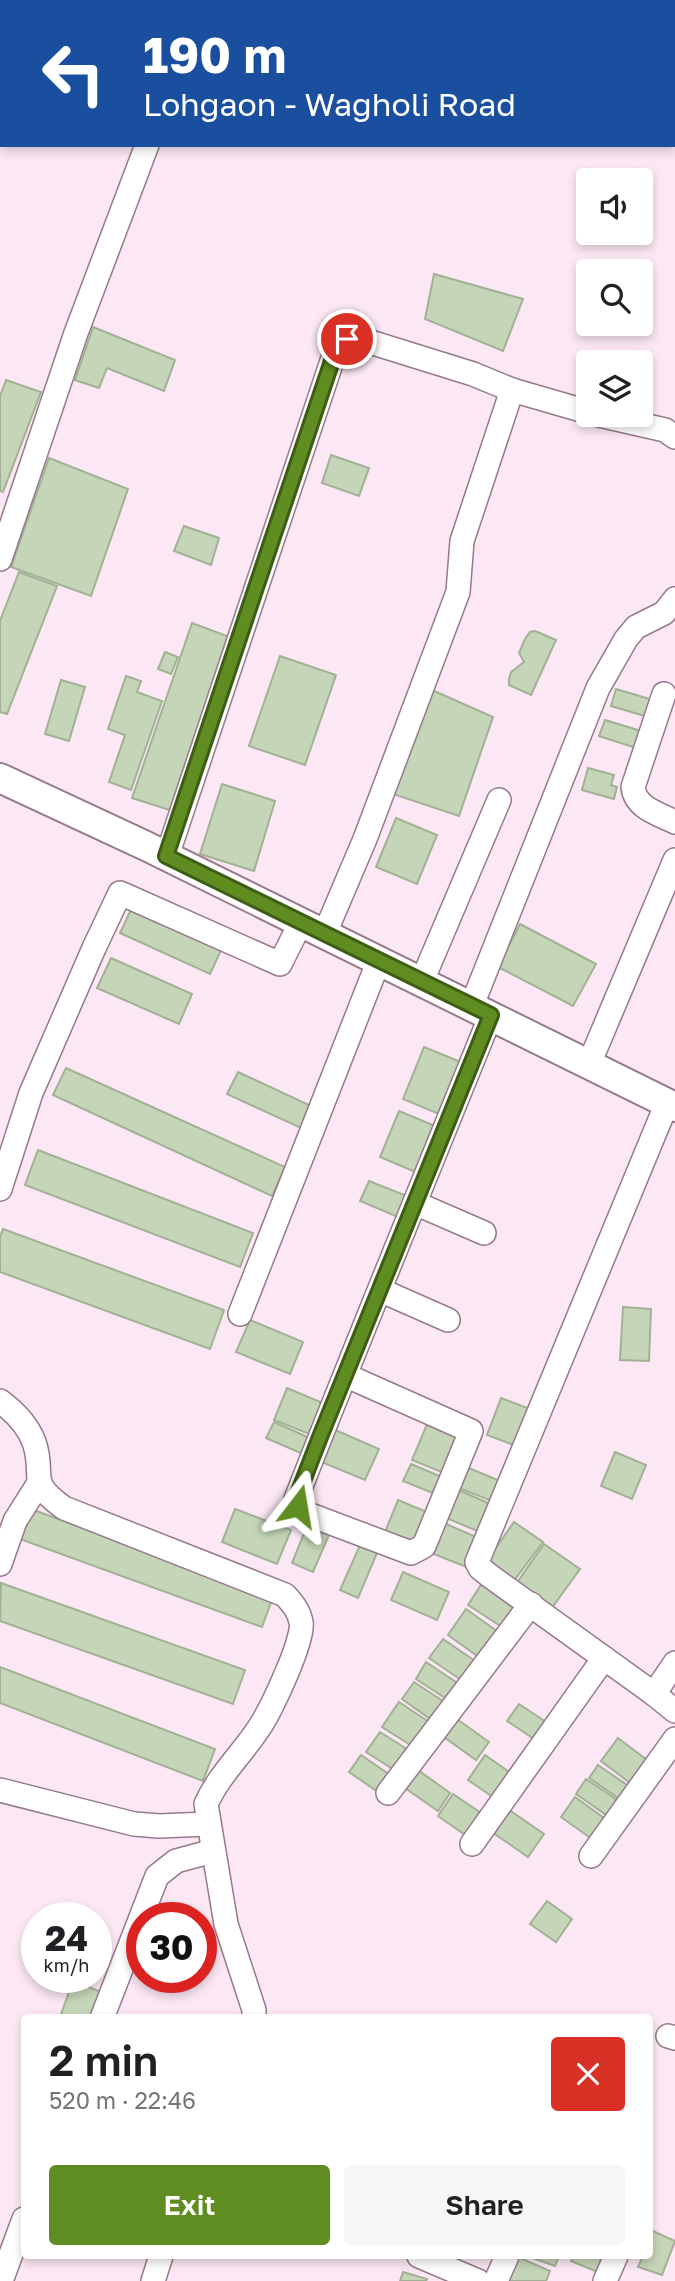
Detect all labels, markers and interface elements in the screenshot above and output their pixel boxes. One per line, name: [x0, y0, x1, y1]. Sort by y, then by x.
text: 190 m: [143, 25, 286, 84]
icon: left: [28, 28, 119, 119]
text: Lohgaon - Wagholi Road: [143, 85, 516, 123]
map controls: [576, 168, 653, 427]
button: sound: [576, 168, 653, 245]
button: search: [576, 259, 653, 336]
pin: [317, 309, 377, 369]
icon: arrive: [328, 320, 366, 358]
button: layers: [576, 350, 653, 427]
position arrow: [261, 1469, 335, 1543]
speed limit sign: 30: [126, 1902, 217, 1993]
text: 24: [45, 1917, 88, 1959]
text: km/h: [44, 1954, 89, 1976]
text: 2 min: [49, 2035, 158, 2085]
button: close: [551, 2037, 625, 2111]
text: 520 m · 22:46: [49, 2086, 196, 2114]
button: Exit: [49, 2165, 330, 2245]
button: Share: [344, 2165, 625, 2245]

